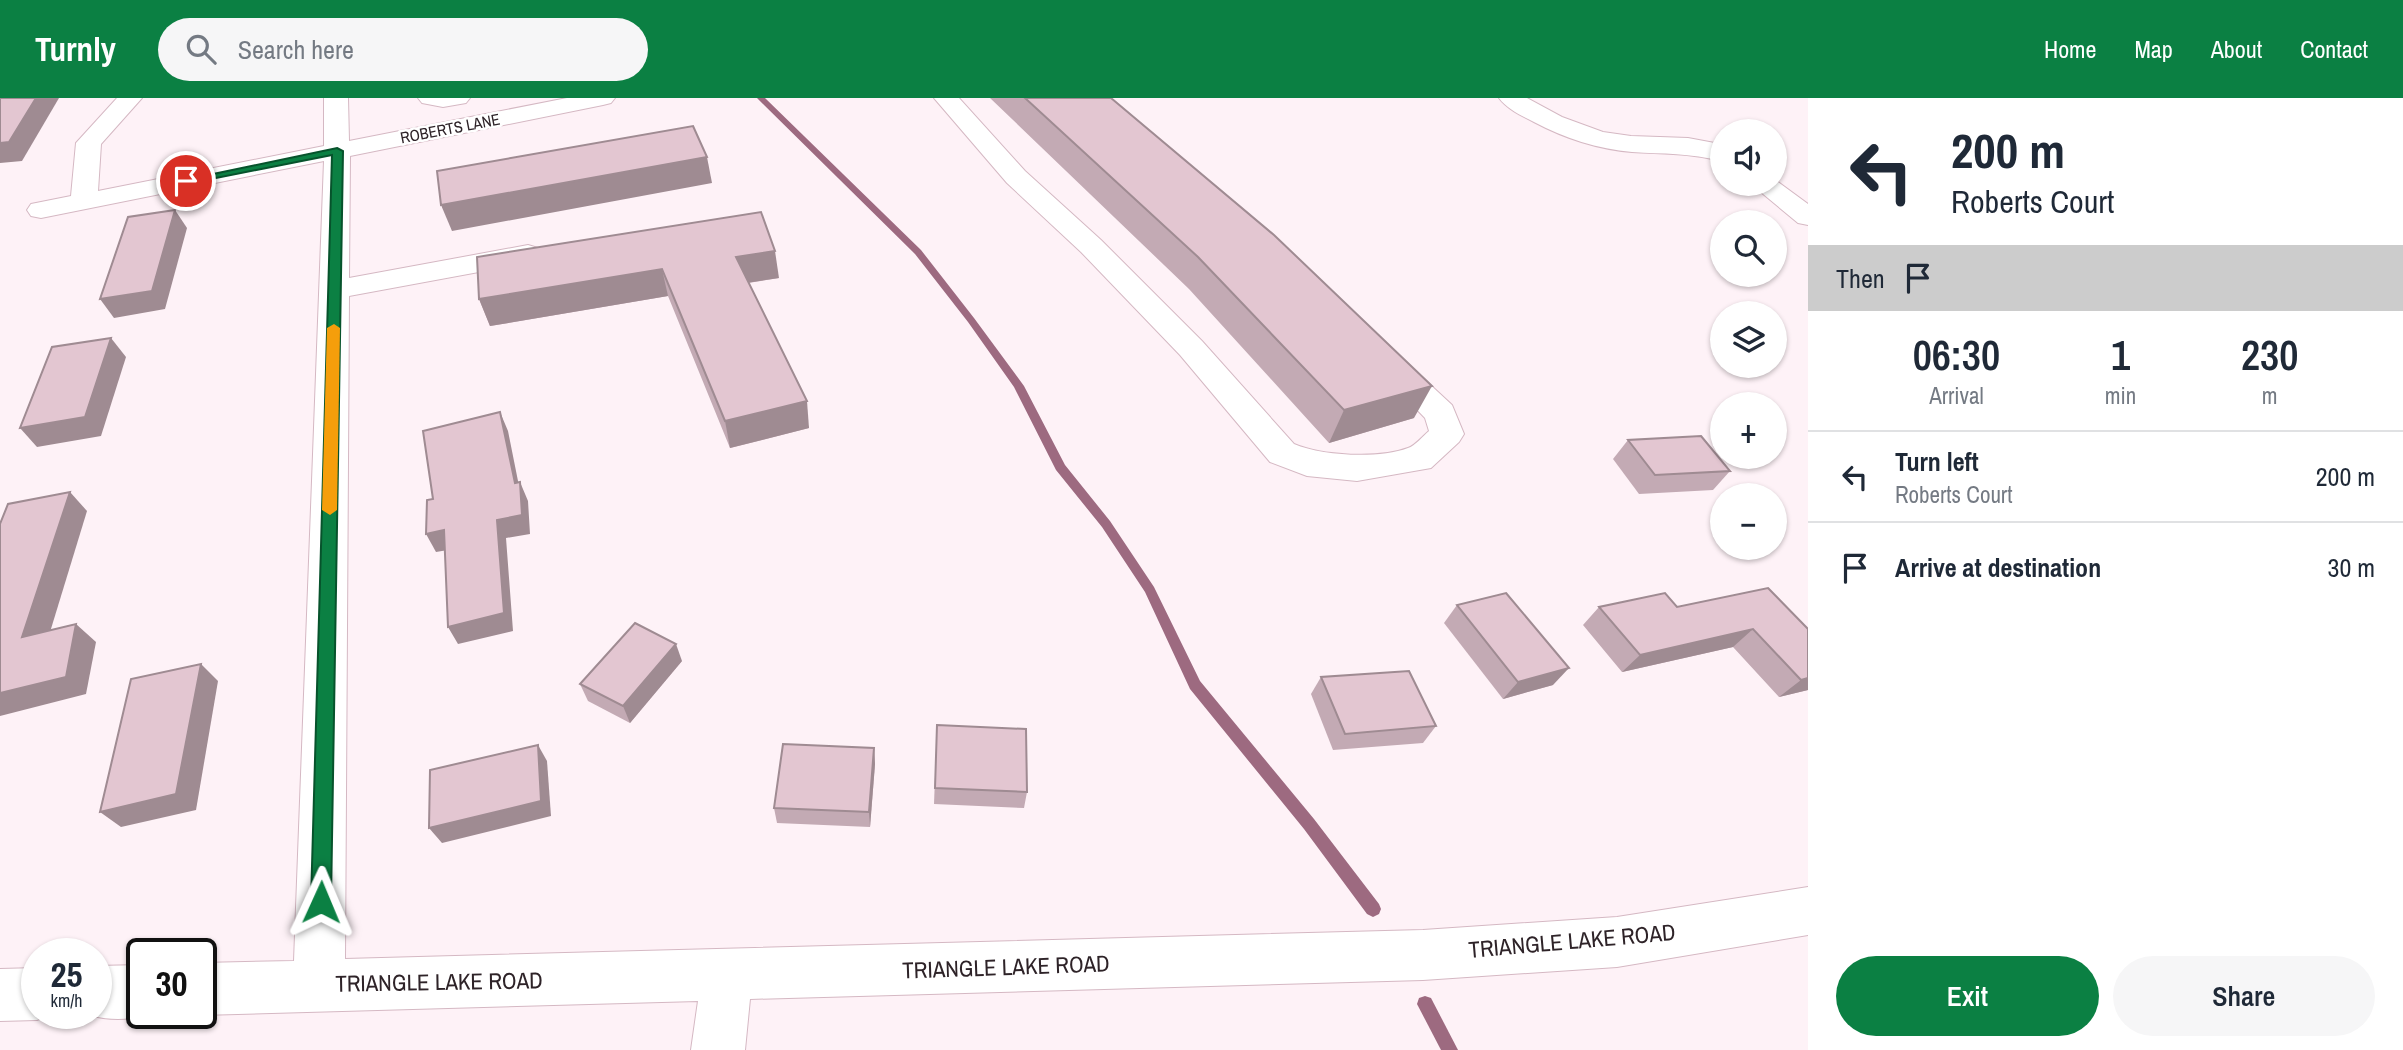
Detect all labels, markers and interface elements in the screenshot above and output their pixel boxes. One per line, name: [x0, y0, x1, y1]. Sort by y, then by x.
search box: [158, 18, 648, 81]
text: Turnly: [35, 27, 116, 71]
icon: search: [182, 30, 220, 68]
text: Search here: [238, 32, 354, 67]
text: Home: [2044, 33, 2096, 65]
text: Map: [2134, 33, 2173, 65]
text: About: [2211, 33, 2262, 65]
text: Contact: [2300, 33, 2368, 65]
street label: ROBERTS LANE: [398, 108, 502, 148]
text: 200 m: [1951, 117, 2065, 183]
map controls: [1710, 119, 1787, 560]
button: sound: [1710, 119, 1787, 196]
icon: left: [1836, 126, 1927, 217]
pin: [156, 151, 216, 211]
icon: arrive: [167, 162, 205, 200]
text: Roberts Court: [1951, 180, 2114, 223]
button: search: [1710, 210, 1787, 287]
icon: arrive: [1899, 259, 1937, 297]
text: Then: [1836, 261, 1885, 296]
button: layers: [1710, 301, 1787, 378]
text: 06:30: [1913, 327, 2000, 383]
text: 1: [2111, 327, 2130, 383]
text: 230: [2241, 327, 2298, 383]
text: Arrival: [1929, 380, 1984, 411]
text: min: [2105, 380, 2136, 411]
text: m: [2262, 380, 2277, 411]
button: +: [1710, 392, 1787, 469]
text: Turn left: [1895, 444, 1979, 479]
icon: left: [1836, 458, 1874, 496]
text: 200 m: [2316, 459, 2375, 494]
text: Roberts Court: [1895, 479, 2012, 510]
button: −: [1710, 483, 1787, 560]
icon: arrive: [1836, 549, 1874, 587]
text: Arrive at destination: [1895, 550, 2101, 585]
text: 30 m: [2328, 550, 2375, 585]
position arrow: [284, 865, 358, 939]
street label: TRIANGLE LAKE ROAD: [1467, 916, 1677, 965]
speed limit sign: 30: [126, 938, 217, 1029]
street label: TRIANGLE LAKE ROAD: [902, 947, 1110, 986]
text: 25: [51, 951, 82, 998]
button: Exit: [1836, 956, 2099, 1036]
button: Share: [2113, 956, 2375, 1036]
street label: TRIANGLE LAKE ROAD: [335, 964, 543, 999]
text: km/h: [51, 988, 83, 1013]

